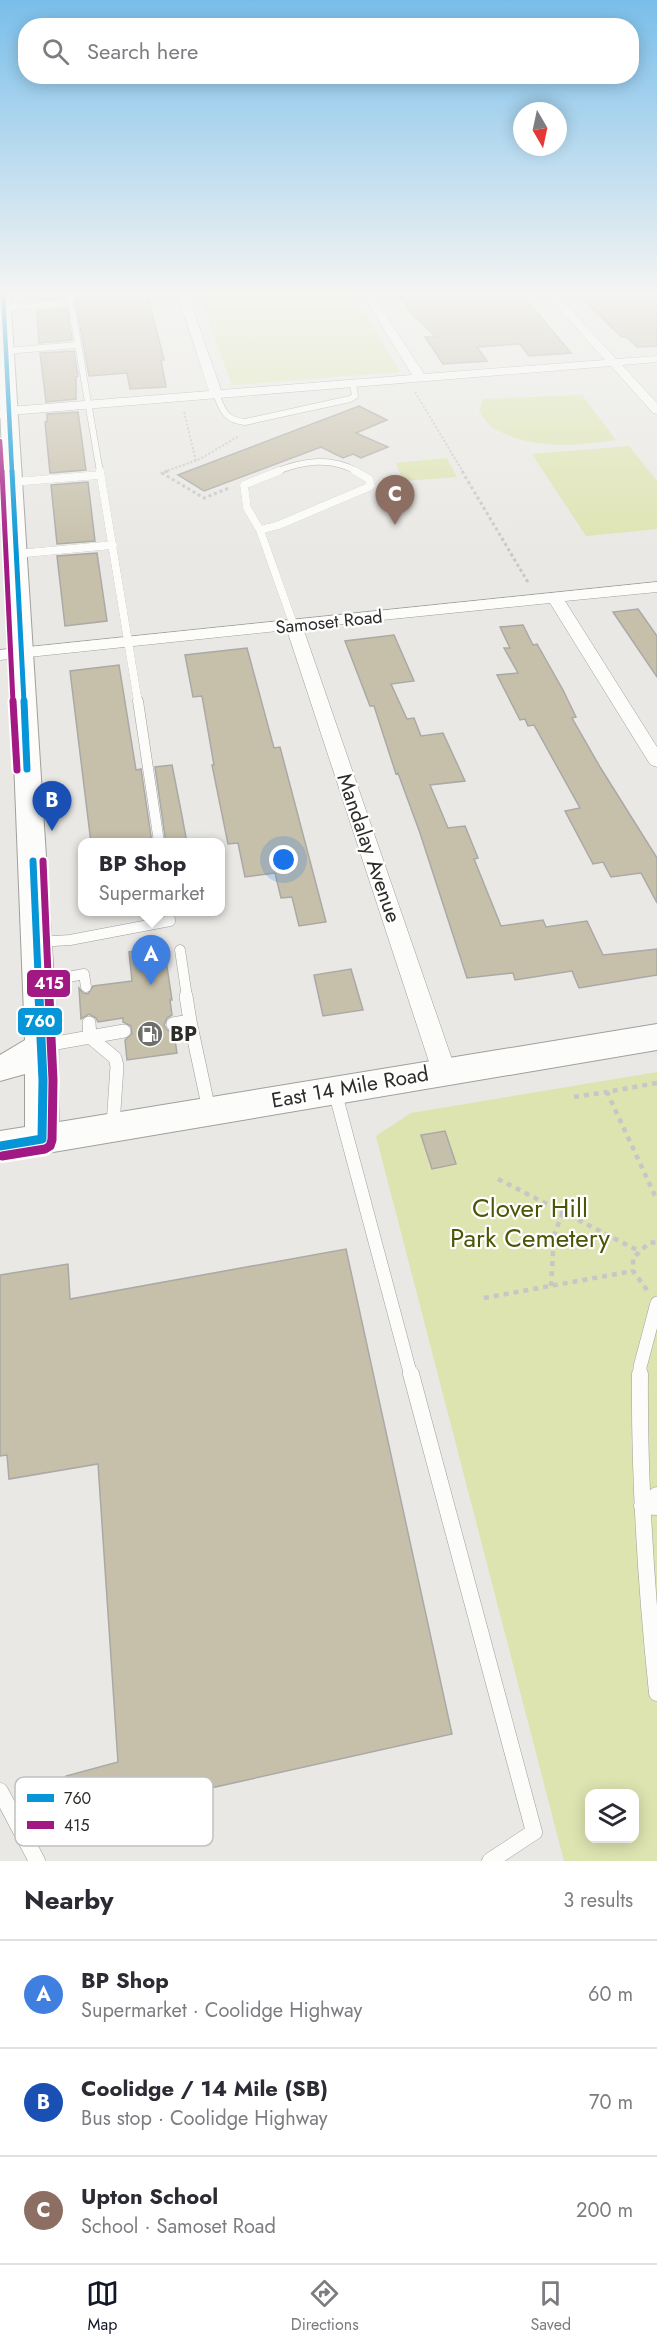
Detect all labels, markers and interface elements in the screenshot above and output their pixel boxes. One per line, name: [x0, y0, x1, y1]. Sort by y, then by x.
search box: [18, 18, 639, 84]
icon: search: [39, 35, 72, 68]
text: Search here: [87, 35, 198, 67]
north arrow: [513, 102, 567, 156]
pin: C: [376, 476, 414, 525]
street label: Samoset Road: [274, 603, 384, 641]
street label: Mandalay Avenue: [329, 769, 409, 927]
pin: B: [32, 782, 72, 831]
popup: [78, 838, 225, 916]
your location: [269, 845, 298, 874]
text: BP Shop: [99, 847, 186, 879]
text: Supermarket: [99, 879, 204, 908]
pin: A: [132, 936, 170, 985]
line badge: 415: [26, 969, 71, 998]
text: 415: [34, 972, 64, 995]
line badge: 760: [17, 1007, 63, 1036]
text: 760: [25, 1010, 55, 1033]
fuel station icon: BP: [135, 1019, 165, 1049]
place label: BP: [170, 1019, 197, 1049]
street label: East 14 Mile Road: [269, 1058, 431, 1116]
park label: Clover Hill Park Cemetery: [450, 1189, 610, 1257]
legend: [15, 1777, 213, 1846]
text: 760: [64, 1787, 91, 1810]
map controls: [585, 1789, 639, 1843]
button: layers: [585, 1789, 639, 1843]
text: 415: [64, 1814, 90, 1837]
text: Nearby: [24, 1881, 113, 1919]
text: 3 results: [563, 1886, 633, 1915]
text: BP Shop: [81, 1964, 169, 1996]
text: A: [36, 1980, 51, 2009]
text: 60 m: [588, 1980, 633, 2009]
text: Supermarket · Coolidge Highway: [81, 1996, 362, 2025]
text: Coolidge / 14 Mile (SB): [81, 2072, 328, 2104]
text: B: [37, 2088, 50, 2117]
text: 70 m: [589, 2088, 633, 2117]
text: Bus stop · Coolidge Highway: [81, 2104, 328, 2133]
text: Upton School: [81, 2180, 218, 2212]
text: C: [36, 2196, 51, 2225]
text: 200 m: [576, 2196, 633, 2225]
text: School · Samoset Road: [81, 2212, 276, 2241]
tab: Map: [86, 2277, 119, 2336]
tab: Directions: [291, 2277, 359, 2336]
tab: Saved: [530, 2277, 571, 2336]

